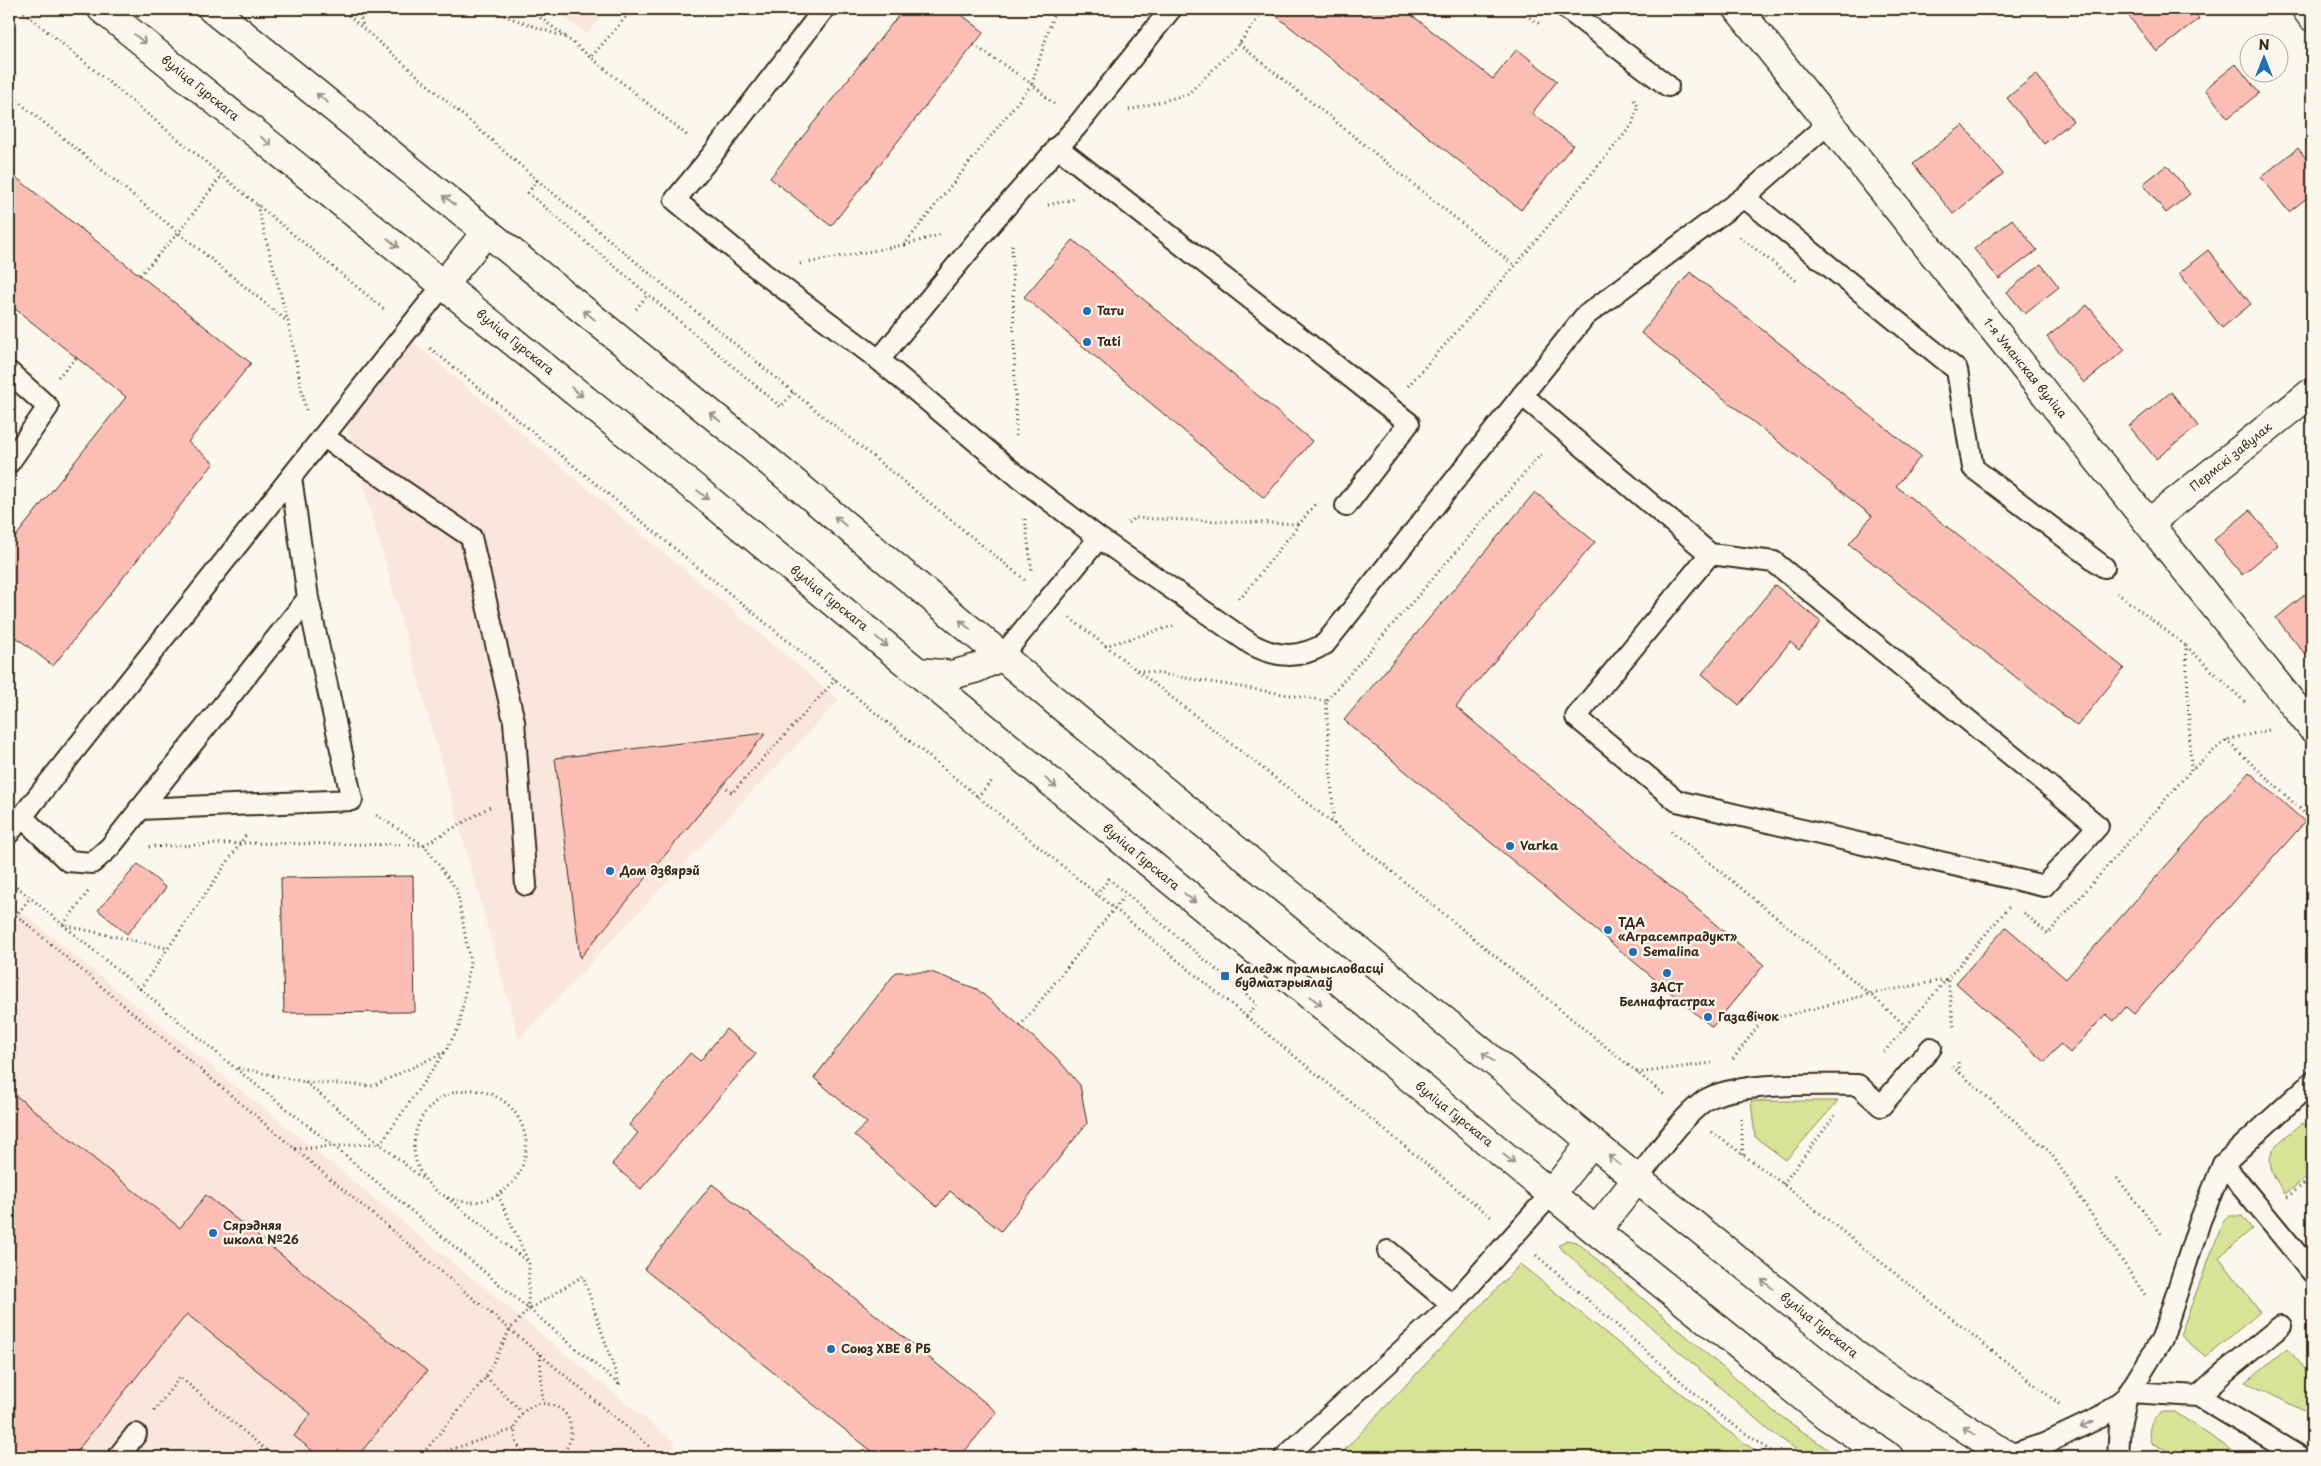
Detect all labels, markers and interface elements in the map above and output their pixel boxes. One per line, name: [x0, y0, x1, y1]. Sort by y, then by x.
north arrow: [2238, 32, 2288, 82]
one-way arrow: [133, 34, 146, 45]
text: N: [2258, 34, 2270, 55]
street label: вуліца Гурскага: [158, 50, 244, 125]
one-way arrow: [316, 92, 329, 103]
one-way arrow: [259, 136, 272, 147]
one-way arrow: [442, 194, 455, 205]
one-way arrow: [386, 238, 399, 249]
place label: Тати: [1097, 301, 1124, 319]
street label: вуліца Гурскага: [473, 304, 559, 379]
marker: Тати: [1081, 305, 1093, 317]
one-way arrow: [583, 309, 596, 320]
street label: 1-я Уманская вуліца: [1980, 313, 2072, 422]
place label: Tati: [1097, 332, 1121, 350]
marker: Tati: [1081, 336, 1093, 348]
one-way arrow: [570, 387, 583, 398]
one-way arrow: [709, 411, 722, 422]
street label: Пермскі завулак: [2185, 417, 2276, 495]
one-way arrow: [696, 489, 709, 500]
one-way arrow: [834, 515, 847, 526]
street label: вуліца Гурскага: [787, 560, 873, 635]
one-way arrow: [959, 620, 972, 631]
one-way arrow: [876, 637, 889, 648]
one-way arrow: [1045, 778, 1058, 789]
street label: вуліца Гурскага: [1099, 819, 1184, 894]
place label: Varka: [1520, 836, 1559, 854]
marker: Varka: [1504, 840, 1516, 852]
place label: Дом дзвярэй: [619, 861, 700, 879]
marker: Дом дзвярэй: [604, 865, 616, 877]
one-way arrow: [1183, 892, 1196, 903]
place label: ТДА «Аграсемпрадукт»: [1618, 913, 1737, 945]
marker: ТДА «Аграсемпрадукт»: [1602, 924, 1614, 936]
place label: Semalina: [1643, 942, 1700, 960]
marker: Semalina: [1627, 946, 1639, 958]
place label: Каледж прамысловасці будматэрыялаў: [1235, 959, 1384, 991]
marker: ЗАСТ Белнафтастрах: [1661, 967, 1673, 979]
marker: Каледж прамысловасці будматэрыялаў: [1219, 970, 1231, 982]
place label: ЗАСТ Белнафтастрах: [1619, 978, 1715, 1010]
one-way arrow: [1309, 995, 1322, 1006]
place label: Газавічок: [1718, 1007, 1779, 1025]
marker: Газавічок: [1702, 1011, 1714, 1023]
one-way arrow: [1482, 1051, 1495, 1062]
street label: вуліца Гурскага: [1412, 1076, 1498, 1151]
one-way arrow: [1503, 1154, 1516, 1165]
one-way arrow: [1607, 1154, 1620, 1165]
place label: Сярэдняя школа №26: [223, 1216, 299, 1248]
marker: Сярэдняя школа №26: [207, 1227, 219, 1239]
one-way arrow: [1761, 1278, 1774, 1289]
street label: вуліца Гурскага: [1777, 1287, 1863, 1362]
place label: Союз ХВЕ в РБ: [841, 1339, 931, 1357]
marker: Союз ХВЕ в РБ: [825, 1343, 837, 1355]
one-way arrow: [2080, 1419, 2095, 1429]
one-way arrow: [1963, 1426, 1977, 1436]

